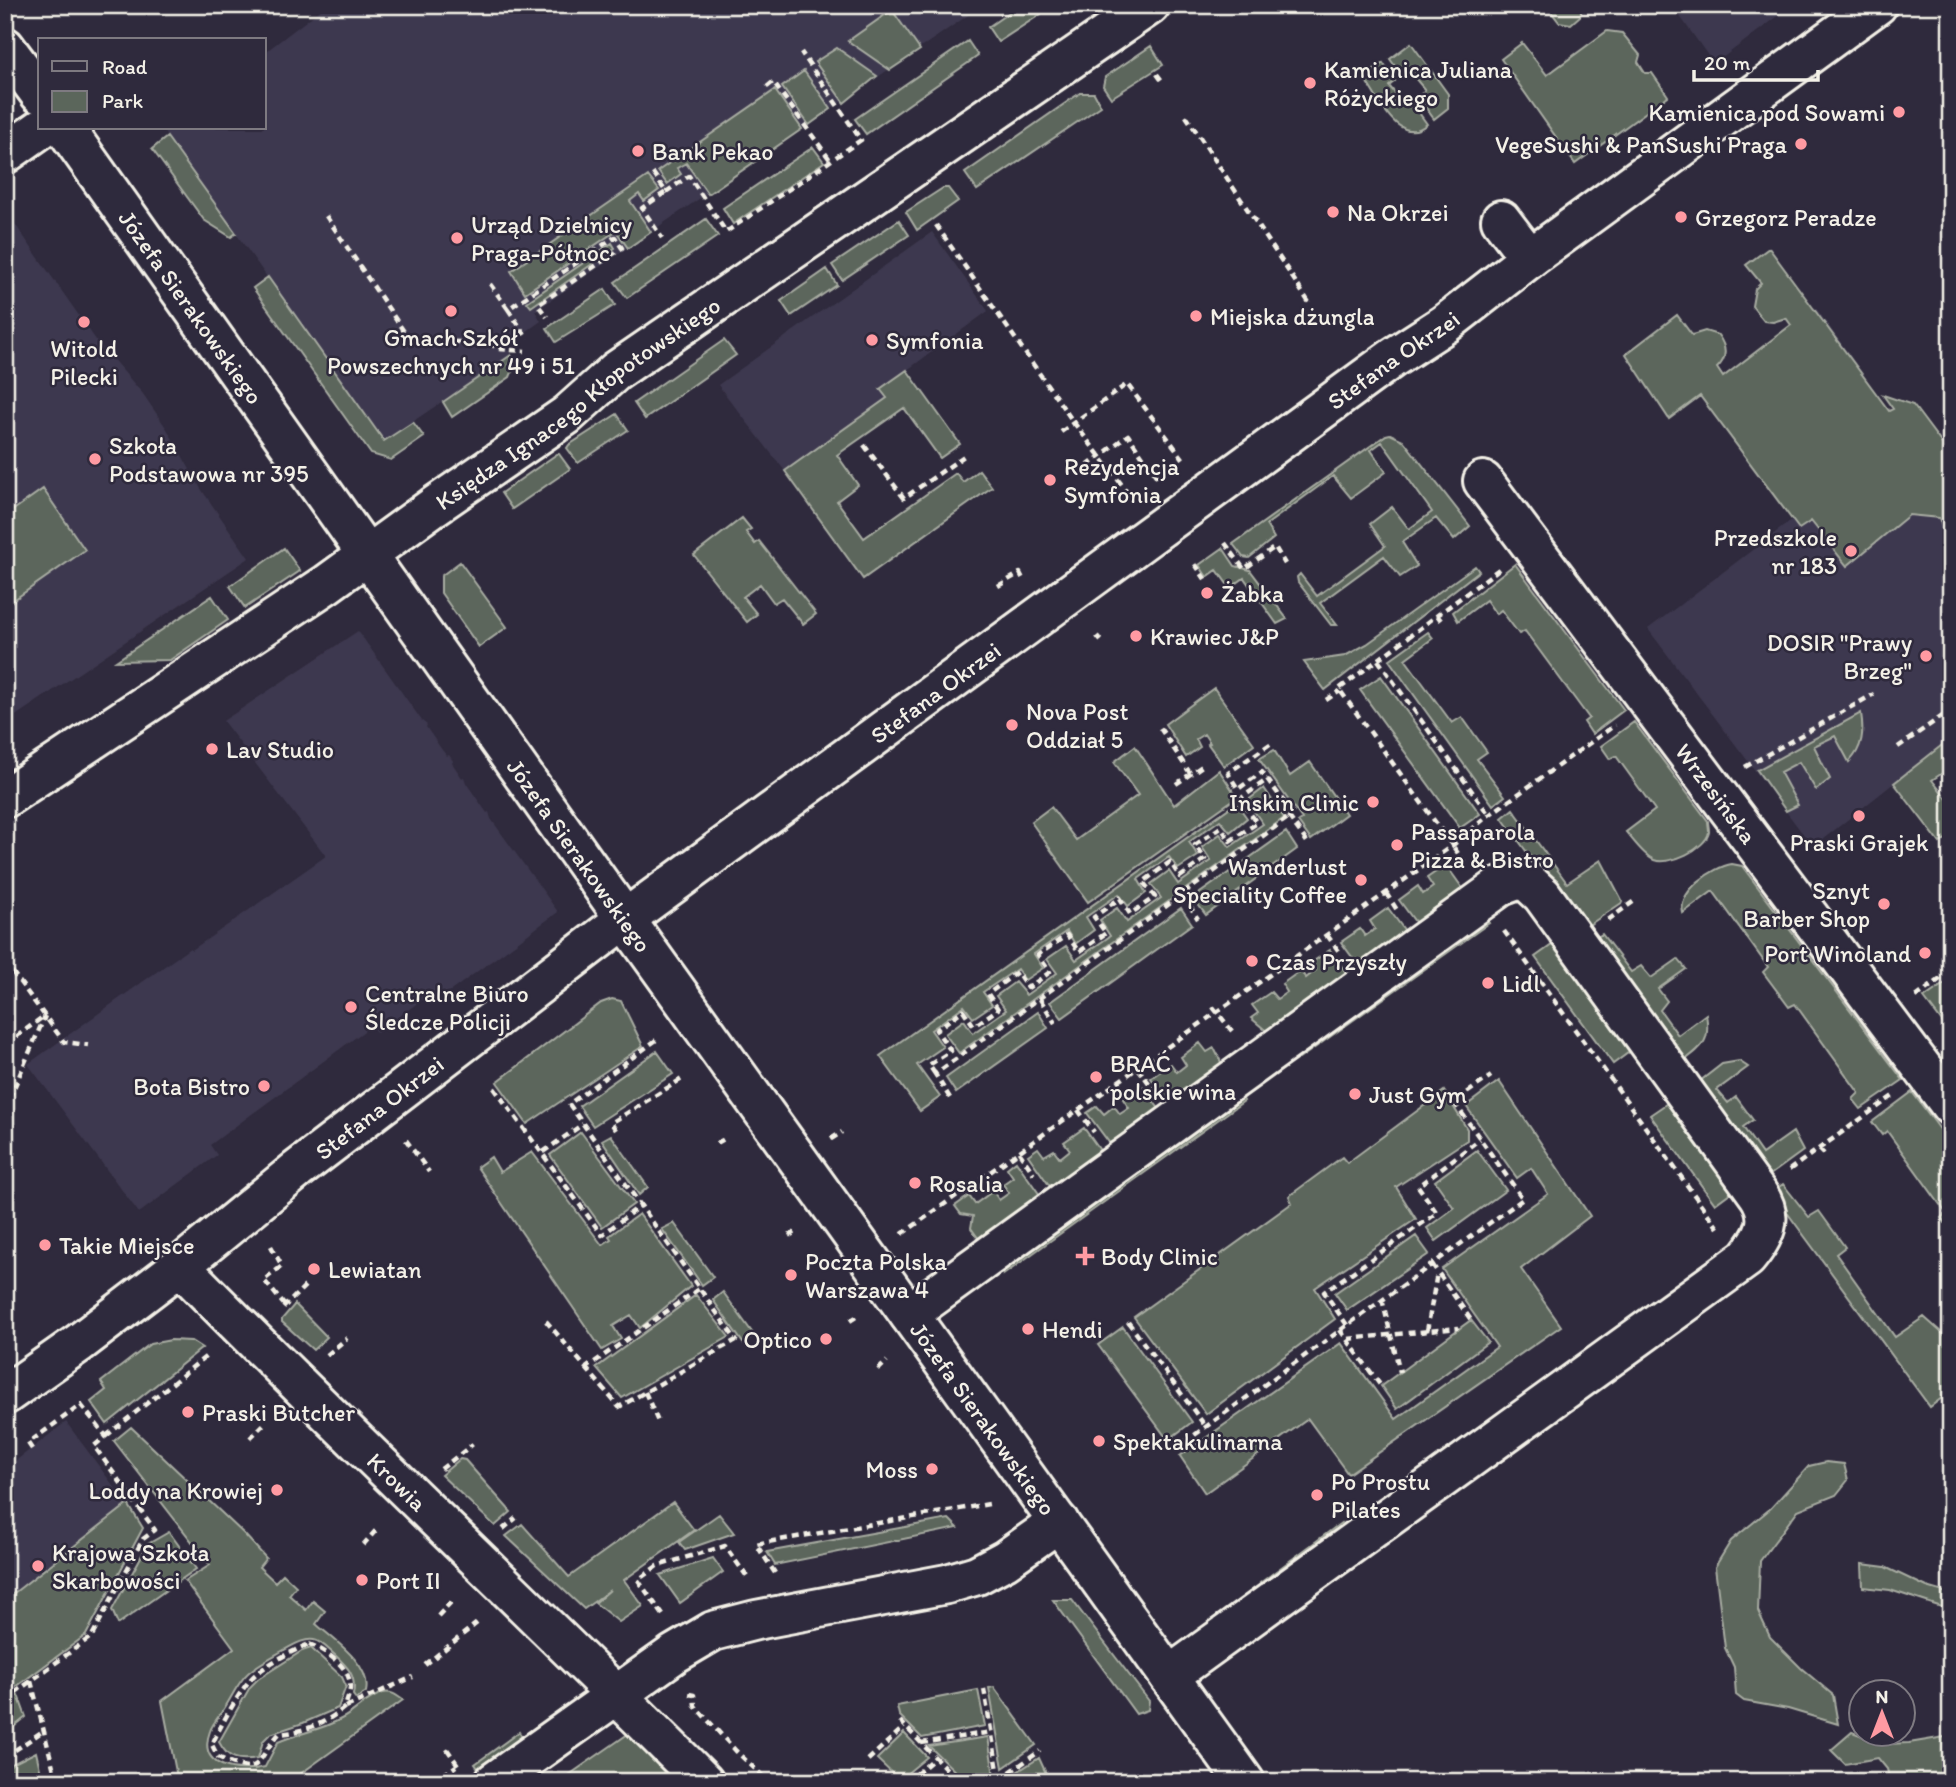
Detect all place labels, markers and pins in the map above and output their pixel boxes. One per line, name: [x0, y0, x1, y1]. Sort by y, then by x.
place label: Kamienica Juliana Różyckiego: [1324, 55, 1513, 112]
marker: Kamienica Juliana Różyckiego: [1302, 75, 1318, 91]
place label: Kamienica pod Sowami: [1649, 98, 1885, 127]
marker: Kamienica pod Sowami: [1891, 104, 1907, 120]
place label: VegeSushi & PanSushi Praga: [1495, 130, 1788, 159]
marker: VegeSushi & PanSushi Praga: [1793, 136, 1809, 152]
place label: Bank Pekao: [652, 137, 773, 166]
marker: Bank Pekao: [630, 143, 646, 159]
place label: Na Okrzei: [1347, 198, 1449, 227]
place label: Grzegorz Peradze: [1695, 203, 1877, 232]
marker: Na Okrzei: [1325, 204, 1341, 220]
marker: Grzegorz Peradze: [1673, 209, 1689, 225]
place label: Urząd Dzielnicy Praga-Północ: [471, 210, 632, 267]
marker: Urząd Dzielnicy Praga-Północ: [449, 230, 465, 246]
place label: Miejska dżungla: [1210, 302, 1375, 331]
marker: Gmach Szkół Powszechnych nr 49 i 51: [443, 303, 459, 319]
marker: Miejska dżungla: [1188, 308, 1204, 324]
marker: Witold Pilecki: [76, 314, 92, 330]
place label: Gmach Szkół Powszechnych nr 49 i 51: [327, 323, 575, 380]
place label: Symfonia: [886, 326, 984, 355]
marker: Symfonia: [864, 332, 880, 348]
place label: Witold Pilecki: [50, 334, 118, 391]
place label: Szkoła Podstawowa nr 395: [109, 431, 309, 488]
marker: Szkoła Podstawowa nr 395: [87, 451, 103, 467]
place label: Rezydencja Symfonia: [1064, 452, 1180, 509]
marker: Rezydencja Symfonia: [1042, 472, 1058, 488]
place label: Przedszkole nr 183: [1714, 523, 1837, 580]
marker: Przedszkole nr 183: [1843, 543, 1859, 559]
place label: Żabka: [1221, 579, 1284, 608]
marker: Żabka: [1199, 585, 1215, 601]
place label: Krawiec J&P: [1150, 622, 1279, 651]
marker: Krawiec J&P: [1128, 628, 1144, 644]
place label: DOSIR "Prawy Brzeg": [1767, 628, 1913, 685]
marker: DOSIR "Prawy Brzeg": [1918, 648, 1934, 664]
place label: Nova Post Oddział 5: [1026, 697, 1128, 754]
marker: Nova Post Oddział 5: [1004, 717, 1020, 733]
place label: Lav Studio: [226, 735, 334, 764]
marker: Lav Studio: [204, 741, 220, 757]
place label: Inskin Clinic: [1229, 788, 1359, 817]
marker: Inskin Clinic: [1365, 794, 1381, 810]
marker: Praski Grajek: [1851, 808, 1867, 824]
place label: Passaparola Pizza & Bistro: [1411, 817, 1554, 874]
place label: Praski Grajek: [1790, 828, 1929, 857]
marker: Passaparola Pizza & Bistro: [1389, 837, 1405, 853]
place label: Wanderlust Speciality Coffee: [1173, 852, 1347, 909]
marker: Wanderlust Speciality Coffee: [1353, 872, 1369, 888]
place label: Sznyt Barber Shop: [1743, 876, 1870, 933]
marker: Sznyt Barber Shop: [1876, 896, 1892, 912]
place label: Port Winoland: [1764, 939, 1911, 968]
marker: Port Winoland: [1917, 945, 1933, 961]
place label: Czas Przyszły: [1266, 947, 1407, 976]
marker: Czas Przyszły: [1244, 953, 1260, 969]
place label: Lidl: [1502, 969, 1541, 998]
marker: Lidl: [1480, 975, 1496, 991]
place label: Centralne Biuro Śledcze Policji: [365, 979, 529, 1036]
marker: Centralne Biuro Śledcze Policji: [343, 999, 359, 1015]
place label: BRAĆ polskie wina: [1110, 1049, 1236, 1106]
marker: BRAĆ polskie wina: [1088, 1069, 1104, 1085]
place label: Bota Bistro: [133, 1072, 250, 1101]
marker: Bota Bistro: [256, 1078, 272, 1094]
place label: Just Gym: [1369, 1080, 1467, 1109]
marker: Just Gym: [1347, 1086, 1363, 1102]
place label: Rosalia: [929, 1169, 1004, 1198]
marker: Rosalia: [907, 1175, 923, 1191]
place label: Takie Miejsce: [59, 1231, 194, 1260]
marker: Takie Miejsce: [37, 1237, 53, 1253]
place label: Body Clinic: [1101, 1242, 1218, 1271]
marker: Body Clinic: [1075, 1246, 1095, 1266]
place label: Poczta Polska Warszawa 4: [805, 1247, 947, 1304]
place label: Lewiatan: [328, 1255, 422, 1284]
marker: Lewiatan: [306, 1261, 322, 1277]
marker: Poczta Polska Warszawa 4: [783, 1267, 799, 1283]
place label: Hendi: [1042, 1315, 1103, 1344]
marker: Hendi: [1020, 1321, 1036, 1337]
place label: Optico: [743, 1325, 812, 1354]
marker: Optico: [818, 1331, 834, 1347]
place label: Praski Butcher: [202, 1398, 355, 1427]
marker: Praski Butcher: [180, 1404, 196, 1420]
place label: Spektakulinarna: [1113, 1427, 1283, 1456]
marker: Spektakulinarna: [1091, 1433, 1107, 1449]
place label: Moss: [865, 1455, 918, 1484]
marker: Moss: [924, 1461, 940, 1477]
place label: Po Prostu Pilates: [1331, 1467, 1430, 1524]
place label: Loddy na Krowiej: [89, 1476, 263, 1505]
marker: Loddy na Krowiej: [269, 1482, 285, 1498]
marker: Po Prostu Pilates: [1309, 1487, 1325, 1503]
place label: Krajowa Szkoła Skarbowości: [52, 1538, 209, 1595]
marker: Krajowa Szkoła Skarbowości: [30, 1558, 46, 1574]
place label: Port II: [376, 1566, 440, 1595]
marker: Port II: [354, 1572, 370, 1588]

